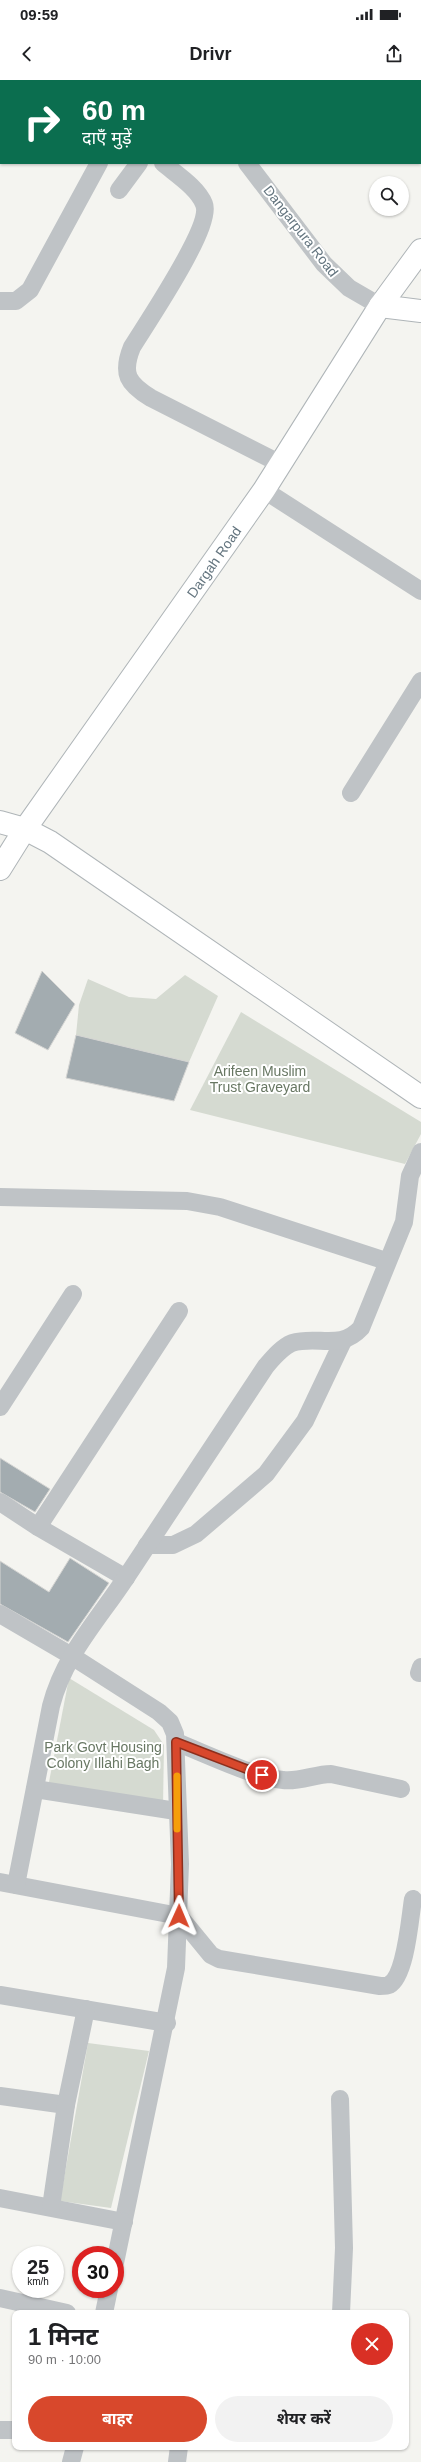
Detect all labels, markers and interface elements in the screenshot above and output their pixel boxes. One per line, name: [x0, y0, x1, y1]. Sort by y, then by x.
text: 09:59: [20, 6, 58, 23]
icon: back: [16, 43, 38, 65]
icon: share: [383, 43, 405, 65]
text: Drivr: [189, 44, 232, 64]
text: 60 m: [82, 95, 146, 126]
icon: right: [16, 96, 68, 148]
text: दाएँ मुड़ें: [82, 128, 132, 148]
map controls: [369, 176, 409, 216]
button: search: [369, 176, 409, 216]
street label: Dangarpura Road: [260, 182, 342, 280]
street label: Dargah Road: [184, 523, 244, 601]
park label: Arifeen Muslim Trust Graveyard: [210, 1063, 310, 1095]
park label: Park Govt Housing Colony Illahi Bagh: [44, 1739, 162, 1771]
pin: [245, 1758, 279, 1792]
icon: arrive: [251, 1764, 273, 1786]
position arrow: [158, 1895, 200, 1937]
speed limit sign: 30: [72, 2246, 124, 2298]
text: 25: [27, 2256, 49, 2278]
text: km/h: [27, 2276, 49, 2287]
text: 1 मिनट: [28, 2323, 98, 2350]
button: close: [351, 2323, 393, 2365]
text: 90 m · 10:00: [28, 2352, 101, 2367]
button: बाहर: [28, 2396, 207, 2442]
button: शेयर करें: [215, 2396, 393, 2442]

